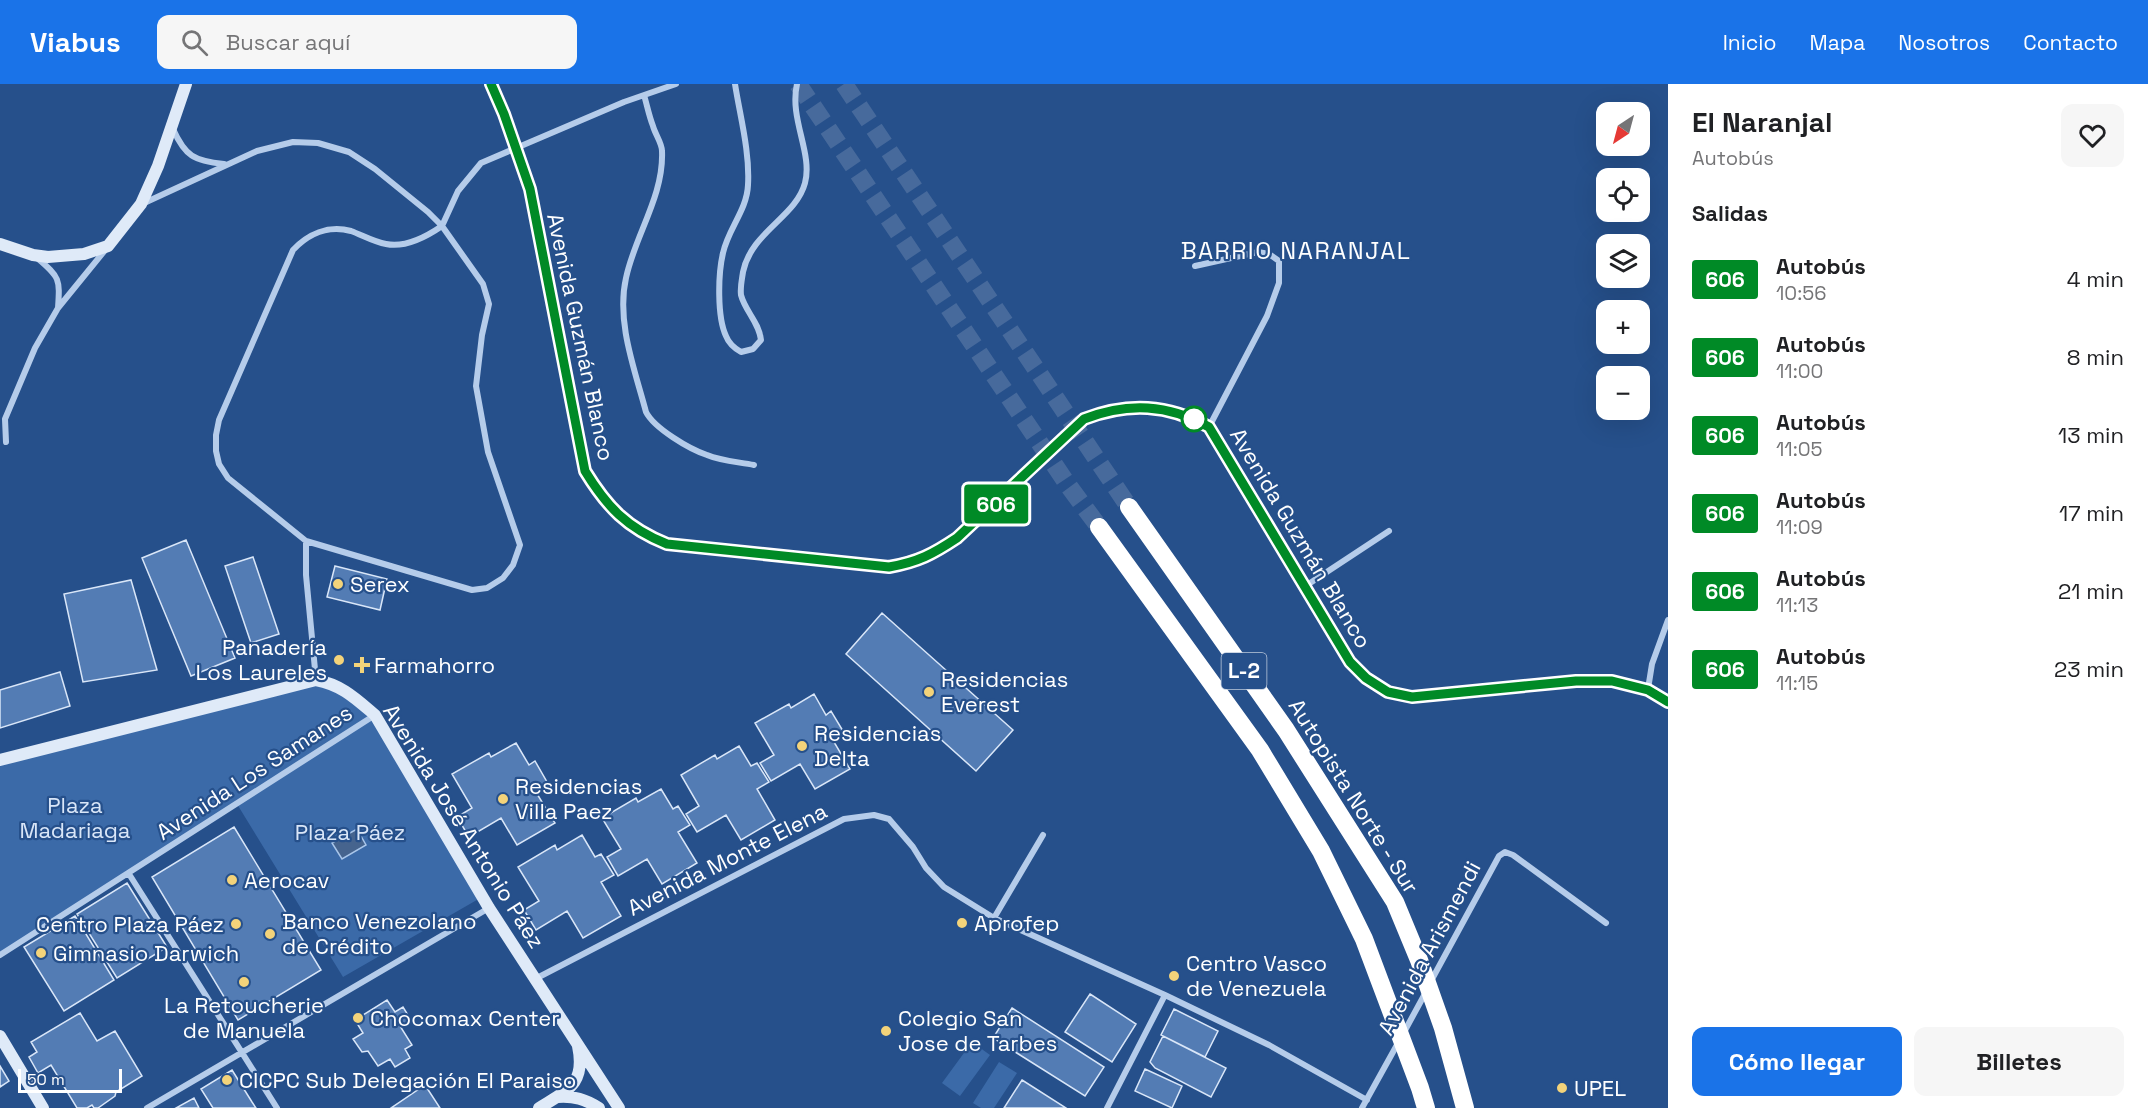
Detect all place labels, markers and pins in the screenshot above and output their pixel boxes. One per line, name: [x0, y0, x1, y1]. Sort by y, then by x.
unlabelled marker: [1181, 406, 1207, 432]
place label: Serex: [350, 570, 410, 598]
marker: Serex: [331, 577, 345, 591]
place label: Panadería Los Laureles: [195, 633, 327, 686]
place label: Farmahorro: [374, 651, 495, 679]
marker: Panadería Los Laureles: [332, 653, 346, 667]
marker: Farmahorro: [355, 658, 369, 672]
place label: Residencias Everest: [941, 665, 1068, 718]
marker: Residencias Everest: [922, 685, 936, 699]
place label: Residencias Delta: [814, 719, 941, 772]
marker: Residencias Delta: [795, 739, 809, 753]
place label: Residencias Villa Paez: [515, 772, 642, 825]
marker: Residencias Villa Paez: [496, 792, 510, 806]
place label: Aerocav: [244, 866, 330, 894]
marker: Aerocav: [225, 873, 239, 887]
place label: Banco Venezolano de Crédito: [282, 907, 477, 960]
place label: Aprofep: [974, 909, 1059, 937]
place label: Centro Plaza Páez: [36, 910, 224, 938]
marker: Aprofep: [955, 916, 969, 930]
marker: Centro Plaza Páez: [229, 917, 243, 931]
marker: Banco Venezolano de Crédito: [263, 927, 277, 941]
place label: Gimnasio Darwich: [53, 939, 239, 967]
marker: Gimnasio Darwich: [34, 946, 48, 960]
place label: Centro Vasco de Venezuela: [1186, 949, 1327, 1002]
marker: Centro Vasco de Venezuela: [1167, 969, 1181, 983]
marker: La Retoucherie de Manuela: [237, 975, 251, 989]
place label: La Retoucherie de Manuela: [164, 991, 324, 1044]
place label: Chocomax Center: [370, 1004, 560, 1032]
place label: Colegio San Jose de Tarbes: [898, 1004, 1057, 1057]
marker: Chocomax Center: [351, 1011, 365, 1025]
marker: Colegio San Jose de Tarbes: [879, 1024, 893, 1038]
place label: CICPC Sub Delegación El Paraiso: [239, 1066, 576, 1094]
marker: CICPC Sub Delegación El Paraiso: [220, 1073, 234, 1087]
place label: UPEL: [1574, 1074, 1626, 1102]
marker: UPEL: [1555, 1081, 1569, 1095]

